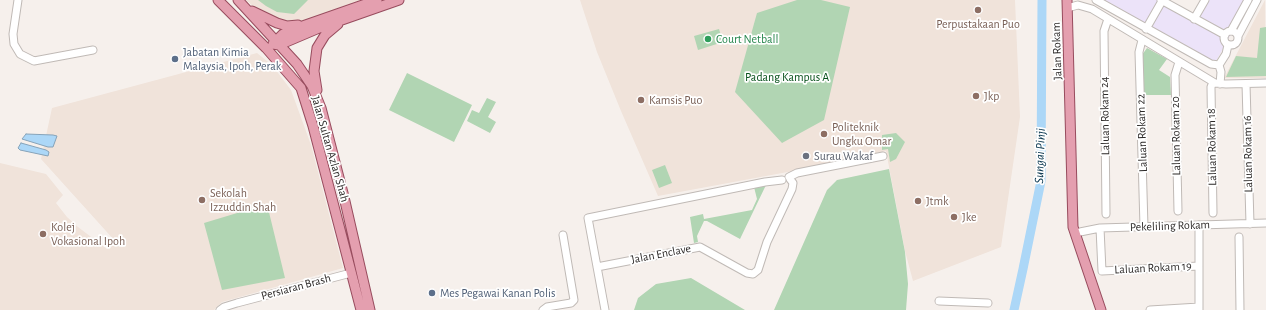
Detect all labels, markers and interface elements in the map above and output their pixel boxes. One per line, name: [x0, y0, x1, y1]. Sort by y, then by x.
marker: Perpustakaan Puo: [973, 5, 983, 15]
place label: Perpustakaan Puo: [936, 17, 1020, 31]
street label: Jalan Rokam: [1049, 22, 1065, 80]
place label: Court Netball: [716, 32, 779, 46]
marker: Court Netball: [703, 34, 713, 44]
place label: Jabatan Kimia Malaysia, Ipoh, Perak: [183, 45, 281, 73]
marker: Jabatan Kimia Malaysia, Ipoh, Perak: [170, 54, 180, 64]
park label: Padang Kampus A: [745, 70, 829, 84]
street label: Laluan Rokam 24: [1097, 76, 1113, 156]
place label: Jkp: [984, 89, 999, 103]
marker: Jkp: [971, 91, 981, 101]
place label: Kamsis Puo: [649, 93, 702, 107]
street label: Jalan Sultan Azlan Shah: [308, 94, 352, 204]
street label: Laluan Rokam 22: [1133, 94, 1151, 172]
marker: Kamsis Puo: [636, 95, 646, 105]
street label: Laluan Rokam 20: [1168, 96, 1184, 176]
street label: Laluan Rokam 18: [1204, 108, 1220, 186]
street label: Laluan Rokam 16: [1240, 115, 1256, 193]
place label: Politeknik Ungku Omar: [832, 120, 891, 148]
water label: Sungai Pinji: [1031, 128, 1049, 184]
marker: Politeknik Ungku Omar: [819, 129, 829, 139]
place label: Surau Wakaf: [814, 149, 873, 163]
marker: Surau Wakaf: [801, 151, 811, 161]
place label: Sekolah Izzuddin Shah: [210, 186, 276, 214]
place label: Jtmk: [926, 194, 948, 208]
marker: Sekolah Izzuddin Shah: [197, 195, 207, 205]
marker: Jtmk: [913, 196, 923, 206]
place label: Jke: [962, 210, 977, 224]
marker: Jke: [949, 212, 959, 222]
street label: Pekeliling Rokam: [1130, 217, 1210, 235]
place label: Kolej Vokasional Ipoh: [51, 220, 125, 248]
marker: Kolej Vokasional Ipoh: [38, 229, 48, 239]
street label: Jalan Enclave: [630, 241, 692, 267]
street label: Laluan Rokam 19: [1114, 259, 1192, 277]
street label: Persiaran Brash: [260, 271, 332, 303]
place label: Mes Pegawai Kanan Polis: [440, 286, 555, 300]
marker: Mes Pegawai Kanan Polis: [427, 288, 437, 298]

